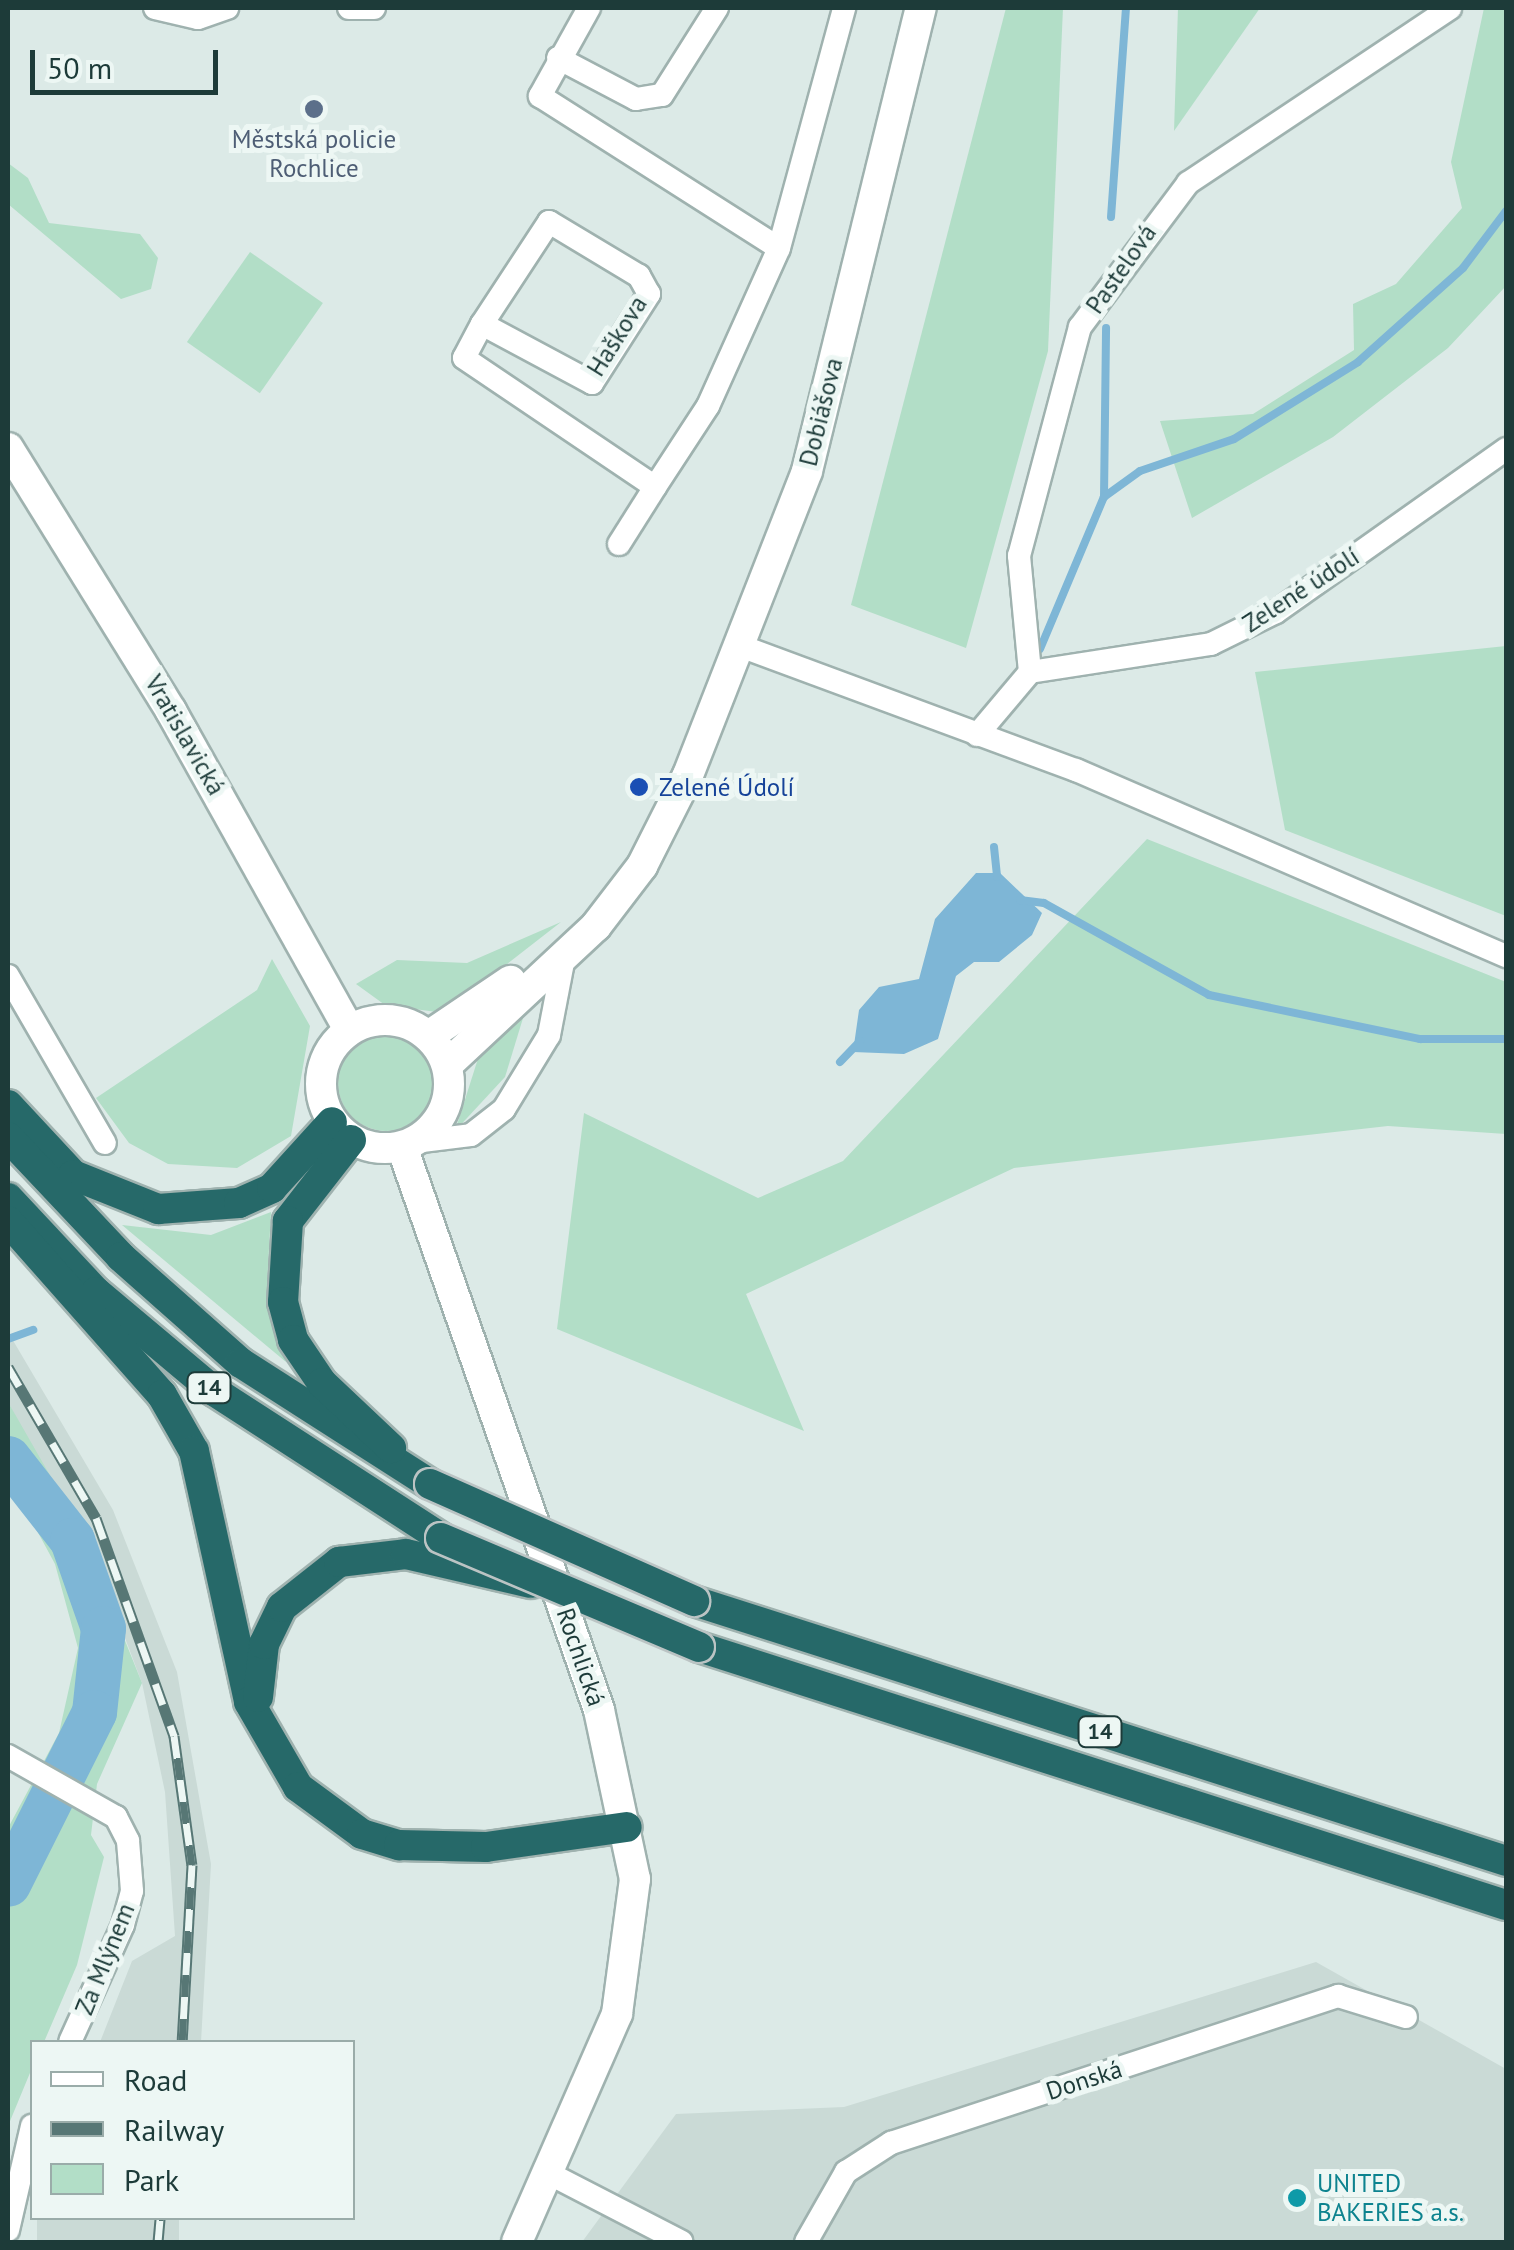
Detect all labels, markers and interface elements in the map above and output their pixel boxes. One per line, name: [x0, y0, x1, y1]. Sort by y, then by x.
scale bar: [35, 30, 222, 92]
text: 50 m: [47, 48, 112, 87]
marker: Městská policie Rochlice: [303, 98, 325, 120]
place label: Městská policie Rochlice: [232, 125, 396, 184]
street label: Pastelová: [1080, 219, 1162, 319]
street label: Haškova: [581, 290, 653, 382]
street label: Dobiášova: [793, 355, 849, 469]
street label: Zelené údolí: [1237, 541, 1365, 639]
street label: Vratislavická: [139, 670, 231, 800]
place label: Zelené Údolí: [659, 772, 794, 802]
marker: Zelené Údolí: [628, 776, 650, 798]
road number: 14: [186, 1371, 232, 1405]
street label: Rochlická: [550, 1604, 612, 1710]
road number: 14: [1078, 1715, 1122, 1749]
street label: Za Mlýnem: [69, 1899, 141, 2019]
legend: [30, 2040, 355, 2220]
street label: Donská: [1042, 2054, 1126, 2106]
text: Road: [124, 2060, 188, 2099]
text: Railway: [124, 2110, 224, 2149]
text: Park: [124, 2160, 179, 2199]
place label: UNITED BAKERIES a.s.: [1317, 2169, 1464, 2228]
marker: UNITED BAKERIES a.s.: [1286, 2187, 1308, 2209]

